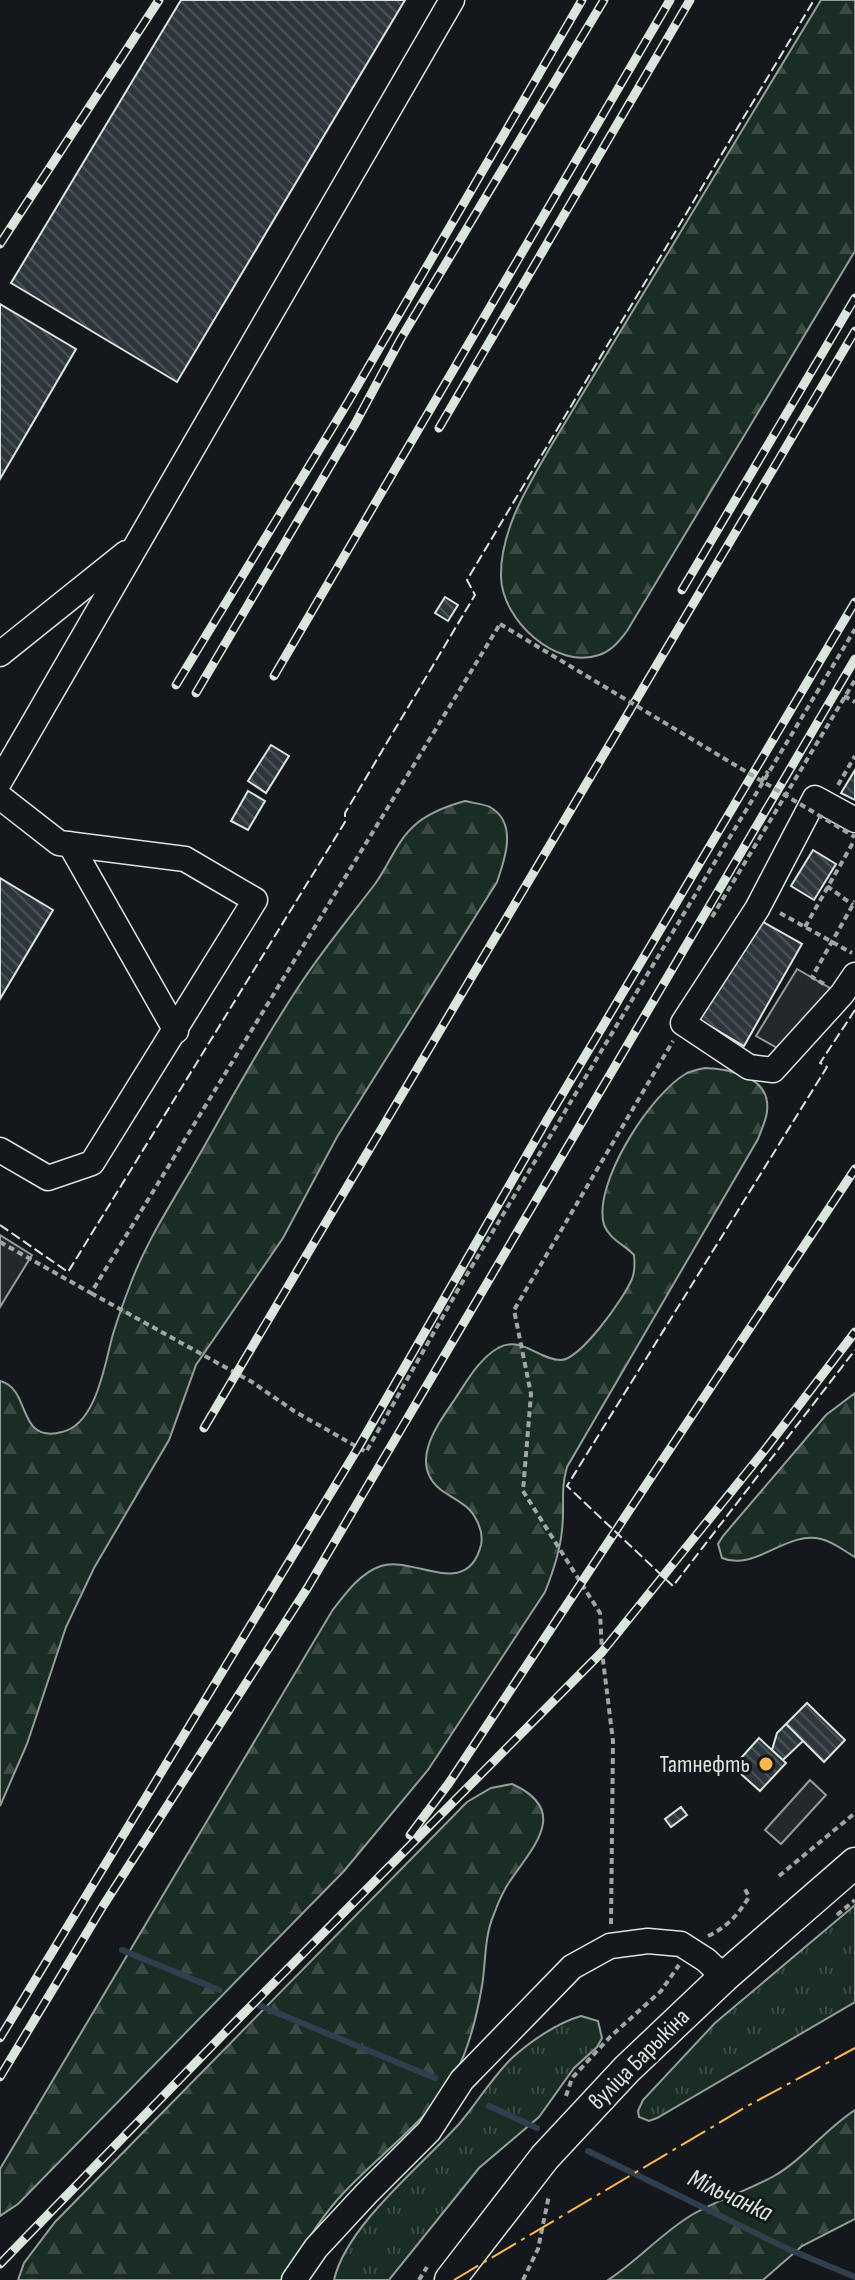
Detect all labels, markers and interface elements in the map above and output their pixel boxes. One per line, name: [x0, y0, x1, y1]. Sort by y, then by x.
place label: Татнефть: [660, 1750, 750, 1779]
marker: Татнефть: [757, 1755, 775, 1773]
street label: вуліца Барыкіна: [582, 2002, 696, 2116]
water label: Мільчанка: [683, 2163, 778, 2229]

